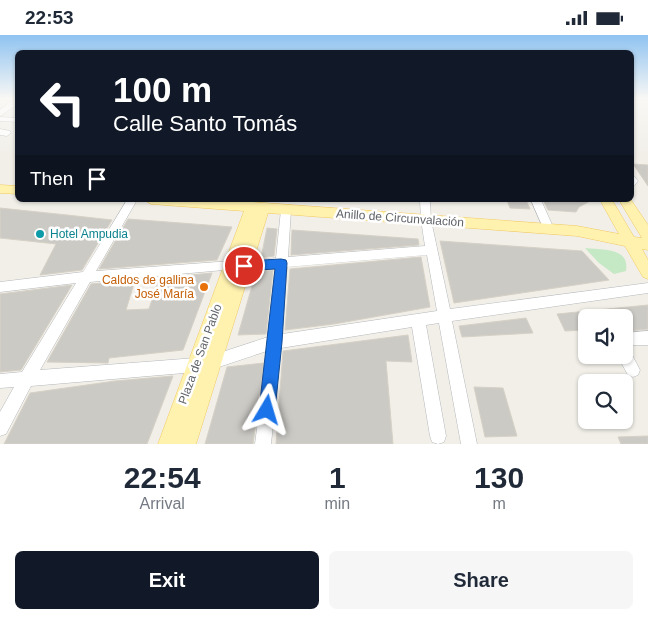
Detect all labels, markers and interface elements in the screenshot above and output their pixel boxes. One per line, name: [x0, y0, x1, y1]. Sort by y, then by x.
text: 22:53: [25, 7, 74, 28]
icon: left: [30, 70, 95, 135]
text: 100 m: [113, 70, 212, 109]
text: Calle Santo Tomás: [113, 111, 297, 136]
icon: arrive: [83, 165, 111, 193]
text: Then: [30, 168, 73, 189]
street label: Anillo de Circunvalación: [336, 207, 464, 229]
place label: Hotel Ampudia: [50, 227, 128, 241]
marker: Hotel Ampudia: [34, 228, 46, 240]
pin: [223, 245, 265, 287]
icon: arrive: [230, 252, 258, 280]
place label: Caldos de gallina José María: [102, 273, 194, 301]
marker: Caldos de gallina José María: [198, 281, 210, 293]
street label: Plaza de San Pablo: [175, 302, 225, 406]
map controls: [578, 309, 633, 429]
button: sound: [578, 309, 633, 364]
button: search: [578, 374, 633, 429]
position arrow: [240, 383, 292, 435]
text: 22:54: [124, 461, 201, 494]
text: 1: [329, 461, 346, 494]
text: 130: [474, 461, 524, 494]
text: Arrival: [140, 495, 185, 512]
text: min: [324, 495, 350, 512]
text: m: [492, 495, 506, 512]
button: Exit: [15, 551, 319, 609]
button: Share: [329, 551, 633, 609]

